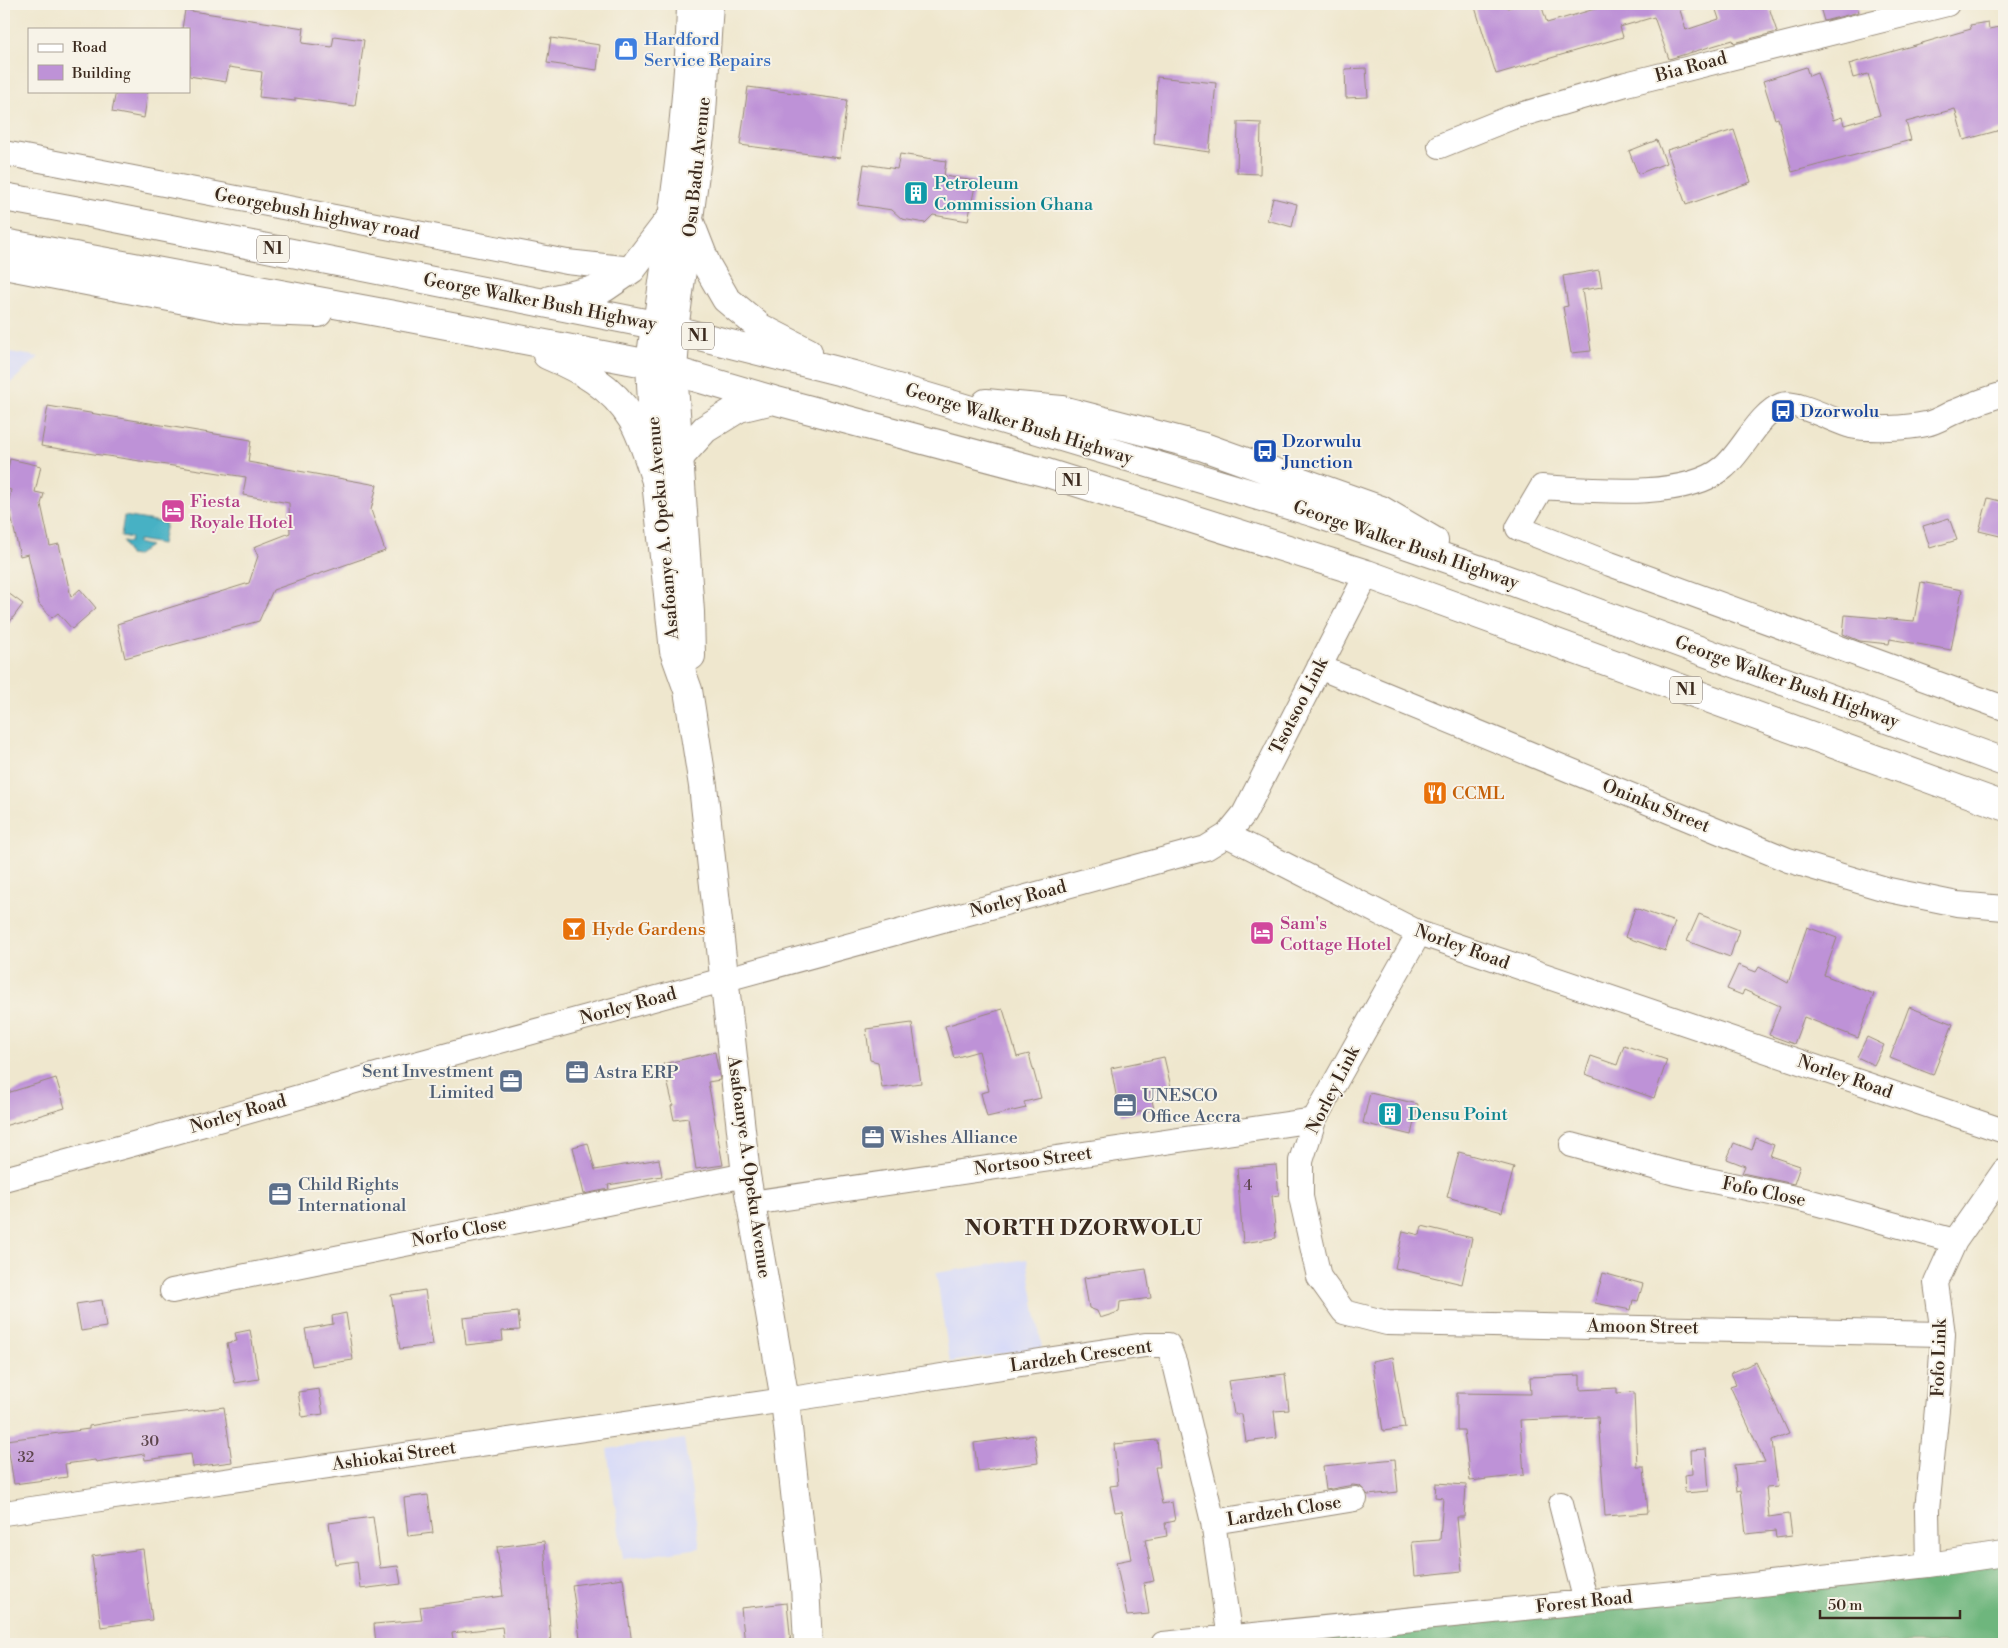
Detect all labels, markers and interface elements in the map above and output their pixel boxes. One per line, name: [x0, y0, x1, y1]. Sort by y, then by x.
legend: [28, 28, 190, 92]
place label: Hardford Service Repairs: [644, 28, 771, 72]
shop icon: Hardford Service Repairs: [613, 36, 639, 62]
text: Road: [72, 38, 107, 57]
street label: Bia Road: [1652, 46, 1730, 88]
text: Building: [71, 64, 131, 83]
street label: Osu Badu Avenue: [678, 96, 716, 238]
place label: Petroleum Commission Ghana: [934, 172, 1094, 216]
building icon: Petroleum Commission Ghana: [903, 180, 929, 206]
street label: Georgebush highway road: [212, 183, 422, 245]
road number: N1: [257, 235, 289, 262]
street label: George Walker Bush Highway: [421, 268, 659, 336]
road number: N1: [682, 322, 714, 350]
street label: George Walker Bush Highway: [902, 378, 1136, 470]
bus stop icon: Dzorwolu: [1770, 398, 1796, 424]
place label: Dzorwolu: [1800, 400, 1880, 423]
street label: Asafoanye A. Opeku Avenue: [642, 415, 684, 642]
place label: Dzorwulu Junction: [1281, 430, 1362, 474]
bus stop icon: Dzorwulu Junction: [1252, 438, 1278, 464]
road number: N1: [1056, 468, 1088, 494]
place label: Fiesta Royale Hotel: [190, 490, 294, 534]
street label: George Walker Bush Highway: [1290, 496, 1522, 595]
hotel icon: Fiesta Royale Hotel: [160, 498, 186, 524]
street label: George Walker Bush Highway: [1672, 631, 1903, 733]
street label: Tsotsoo Link: [1265, 652, 1334, 758]
road number: N1: [1670, 676, 1702, 704]
street label: Oninku Street: [1599, 774, 1714, 838]
restaurant icon: CCML: [1422, 780, 1448, 806]
place label: CCML: [1452, 782, 1505, 805]
street label: Norley Road: [967, 875, 1070, 923]
place label: Sam's Cottage Hotel: [1280, 912, 1392, 956]
bar icon: Hyde Gardens: [561, 916, 587, 942]
place label: Hyde Gardens: [592, 918, 706, 941]
street label: Norley Road: [1411, 919, 1513, 975]
hotel icon: Sam's Cottage Hotel: [1249, 920, 1275, 946]
street label: Norley Road: [577, 982, 680, 1030]
street label: Norley Link: [1301, 1041, 1366, 1138]
street label: Norley Road: [1794, 1050, 1896, 1104]
street label: Asafoanye A. Opeku Avenue: [722, 1053, 776, 1280]
office icon: Astra ERP: [564, 1059, 590, 1085]
place label: Sent Investment Limited: [362, 1060, 495, 1104]
place label: Astra ERP: [593, 1061, 678, 1084]
office icon: Sent Investment Limited: [498, 1068, 524, 1094]
place label: UNESCO Office Accra: [1142, 1084, 1242, 1128]
street label: Norley Road: [187, 1089, 290, 1139]
office icon: UNESCO Office Accra: [1112, 1092, 1138, 1118]
building icon: Densu Point: [1377, 1101, 1403, 1127]
place label: Densu Point: [1408, 1103, 1509, 1126]
office icon: Wishes Alliance: [860, 1124, 886, 1150]
place label: Wishes Alliance: [889, 1126, 1018, 1149]
street label: Nortsoo Street: [973, 1141, 1094, 1181]
street label: Fofo Close: [1720, 1172, 1808, 1212]
place label: Child Rights International: [298, 1173, 407, 1217]
house number: 4: [1244, 1176, 1253, 1195]
office icon: Child Rights International: [267, 1181, 293, 1207]
street label: Norfo Close: [410, 1212, 508, 1252]
district label: NORTH DZORWOLU: [965, 1215, 1203, 1242]
street label: Amoon Street: [1586, 1315, 1700, 1339]
street label: Fofo Link: [1926, 1317, 1952, 1398]
street label: Lardzeh Crescent: [1008, 1335, 1154, 1377]
house number: 30: [141, 1432, 159, 1451]
street label: Ashiokai Street: [330, 1436, 458, 1476]
house number: 32: [18, 1448, 34, 1467]
street label: Lardzeh Close: [1225, 1491, 1343, 1531]
street label: Forest Road: [1534, 1585, 1634, 1619]
scale bar: [1820, 1588, 1960, 1620]
text: 50 m: [1828, 1596, 1862, 1615]

